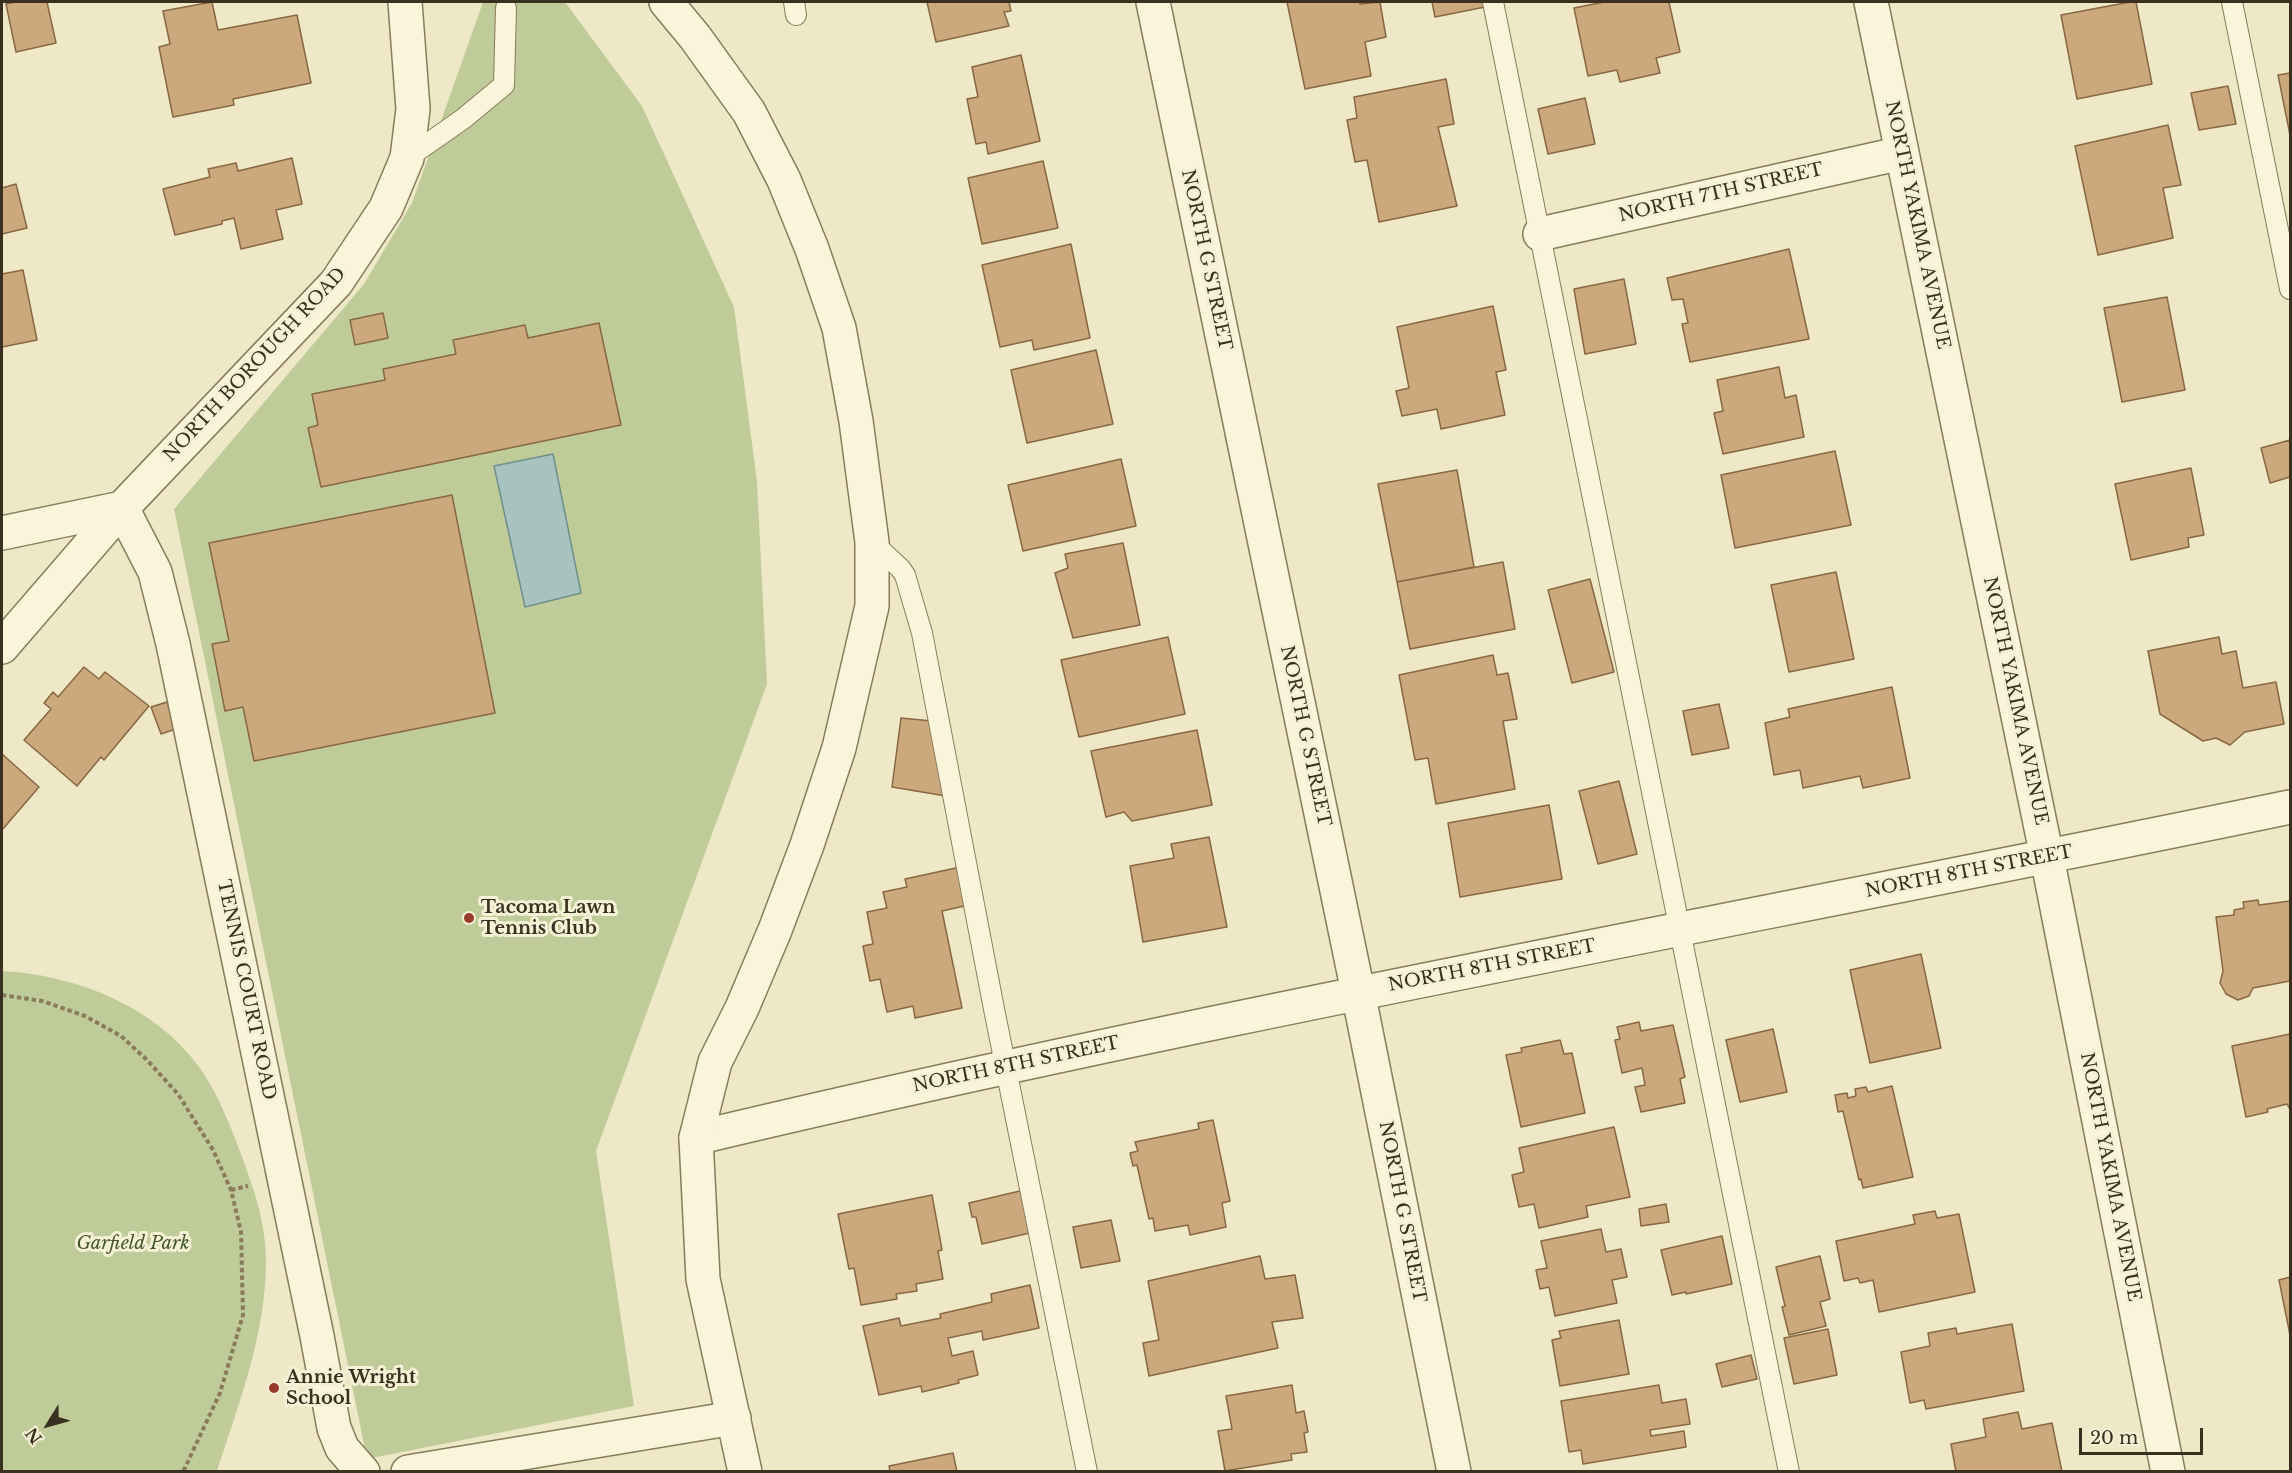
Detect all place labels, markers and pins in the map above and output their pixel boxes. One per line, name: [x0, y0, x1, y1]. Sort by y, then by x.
place label: Tacoma Lawn Tennis Club: [481, 897, 615, 940]
marker: Tacoma Lawn Tennis Club: [462, 911, 476, 925]
place label: Annie Wright School: [286, 1367, 416, 1410]
marker: Annie Wright School: [267, 1381, 281, 1395]

